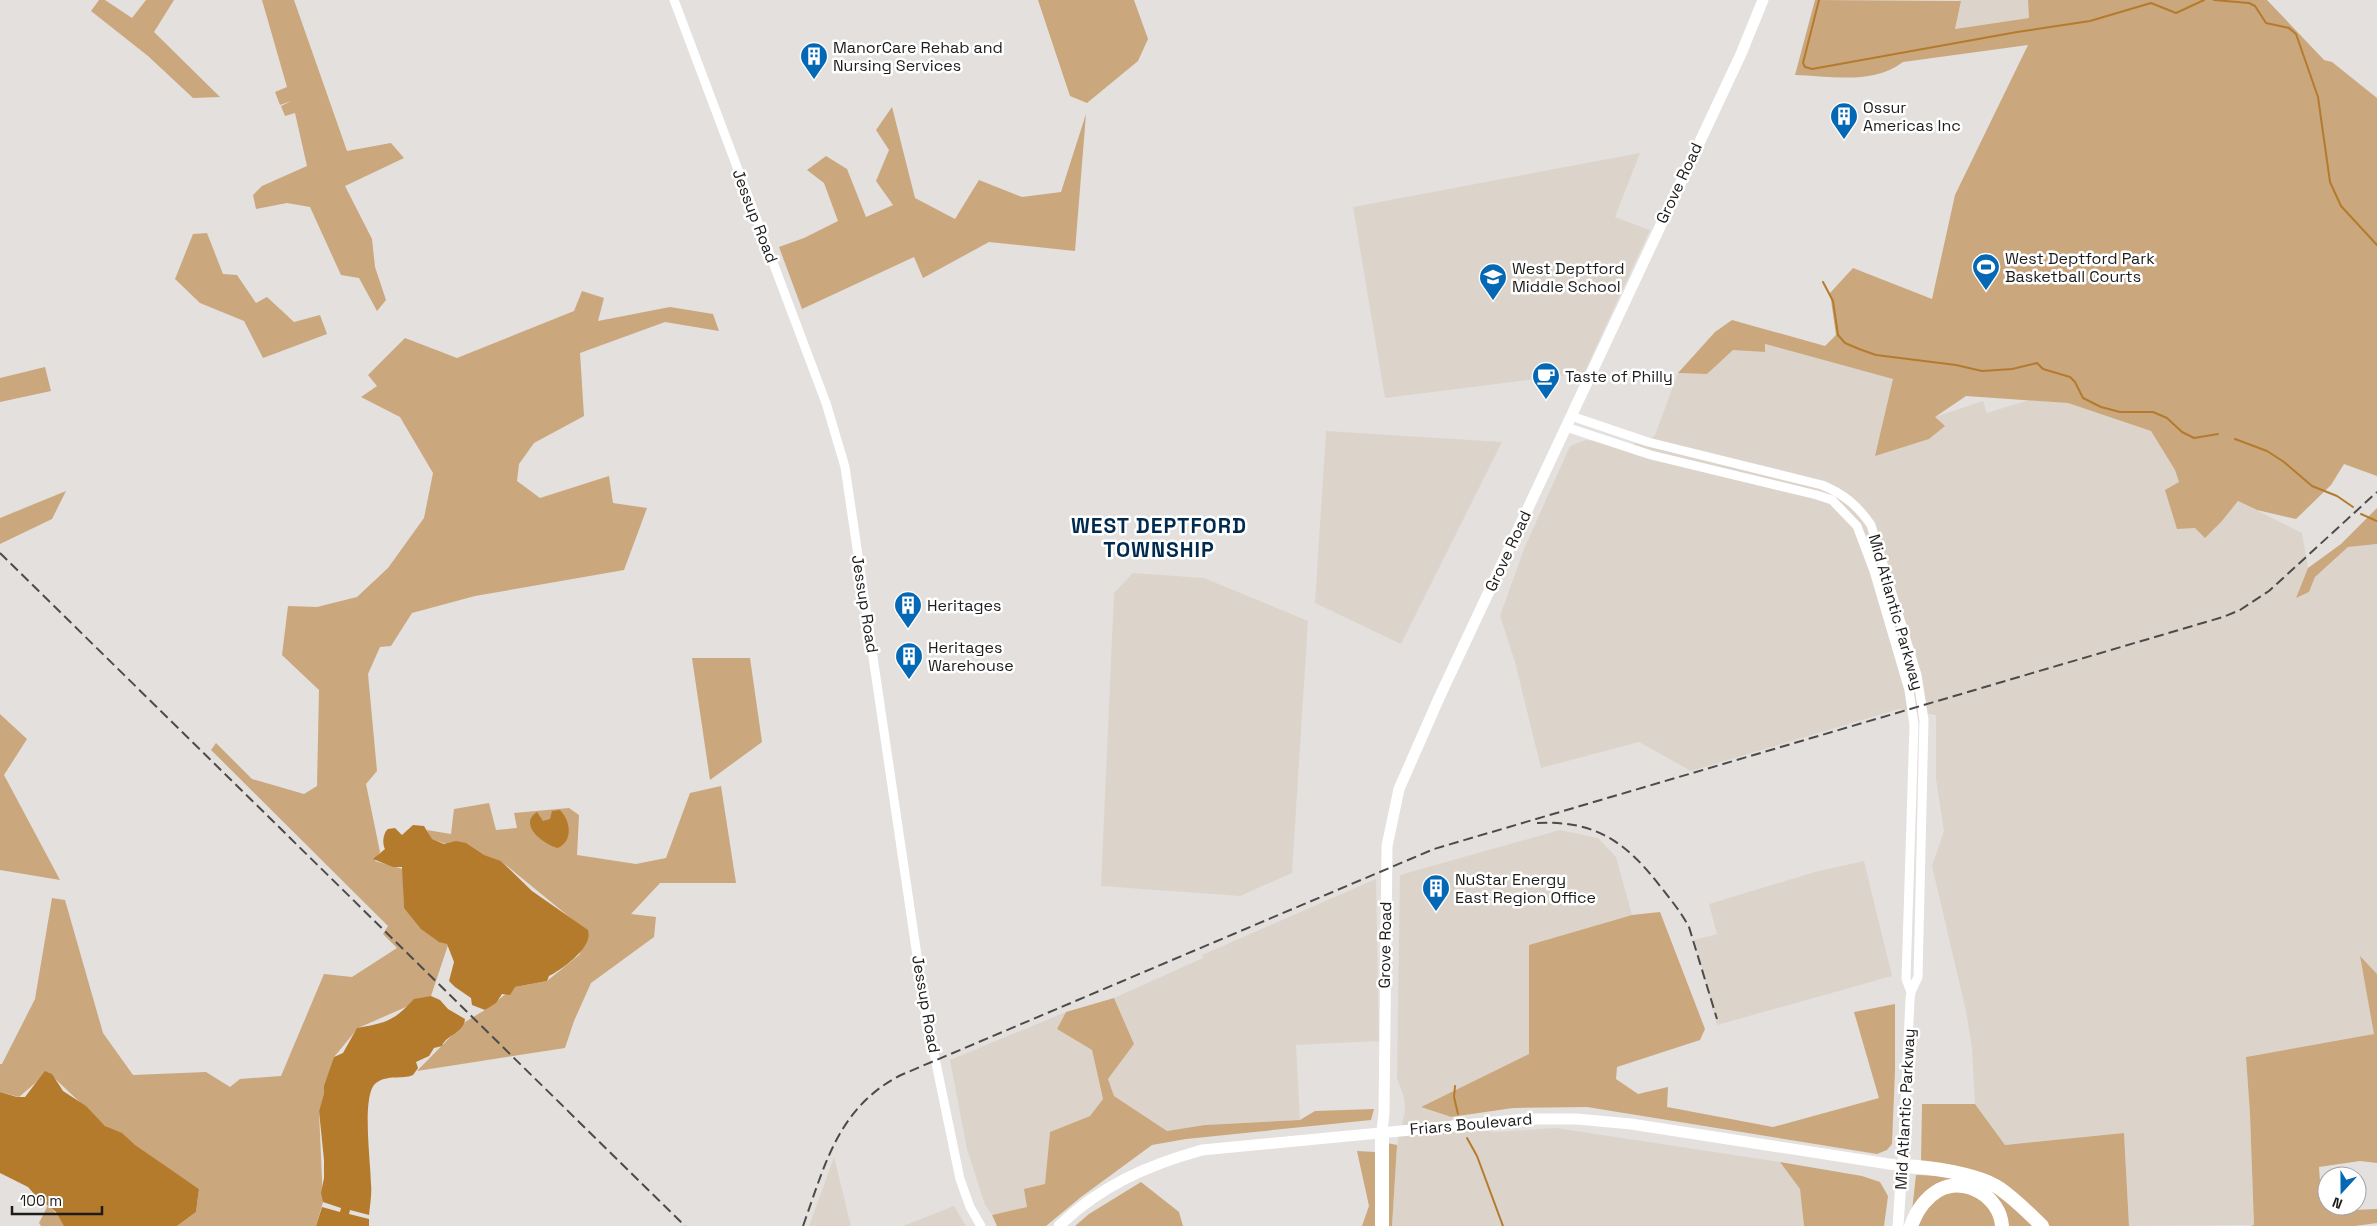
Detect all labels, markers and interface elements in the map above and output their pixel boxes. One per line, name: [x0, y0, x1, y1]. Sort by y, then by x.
place label: ManorCare Rehab and Nursing Services: [833, 37, 1003, 76]
building icon: ManorCare Rehab and Nursing Services: [799, 41, 829, 80]
place label: Ossur Americas Inc: [1863, 97, 1961, 136]
building icon: Ossur Americas Inc: [1829, 101, 1859, 140]
street label: Grove Road: [1651, 139, 1707, 227]
street label: Jessup Road: [727, 166, 783, 266]
place label: West Deptford Park Basketball Courts: [2005, 248, 2155, 287]
sports icon: West Deptford Park Basketball Courts: [1971, 252, 2001, 291]
place label: West Deptford Middle School: [1512, 258, 1625, 297]
school or university icon: West Deptford Middle School: [1478, 262, 1508, 301]
cafe icon: Taste of Philly: [1531, 361, 1561, 400]
place label: Taste of Philly: [1565, 366, 1673, 387]
street label: Grove Road: [1480, 507, 1536, 595]
district label: WEST DEPTFORD TOWNSHIP: [1071, 512, 1247, 563]
street label: Mid Atlantic Parkway: [1864, 531, 1928, 693]
street label: Jessup Road: [847, 554, 883, 654]
building icon: Heritages: [893, 590, 923, 629]
place label: Heritages: [927, 595, 1001, 616]
place label: Heritages Warehouse: [928, 637, 1014, 676]
building icon: Heritages Warehouse: [894, 641, 924, 680]
place label: NuStar Energy East Region Office: [1455, 869, 1596, 908]
building icon: NuStar Energy East Region Office: [1421, 873, 1451, 912]
street label: Grove Road: [1374, 901, 1396, 989]
street label: Jessup Road: [907, 953, 945, 1055]
street label: Mid Atlantic Parkway: [1890, 1028, 1920, 1190]
street label: Friars Boulevard: [1409, 1108, 1533, 1140]
north arrow: [2317, 1166, 2367, 1216]
scale bar: [12, 1184, 102, 1216]
text: 100 m: [20, 1191, 62, 1210]
text: N: [2330, 1193, 2345, 1213]

